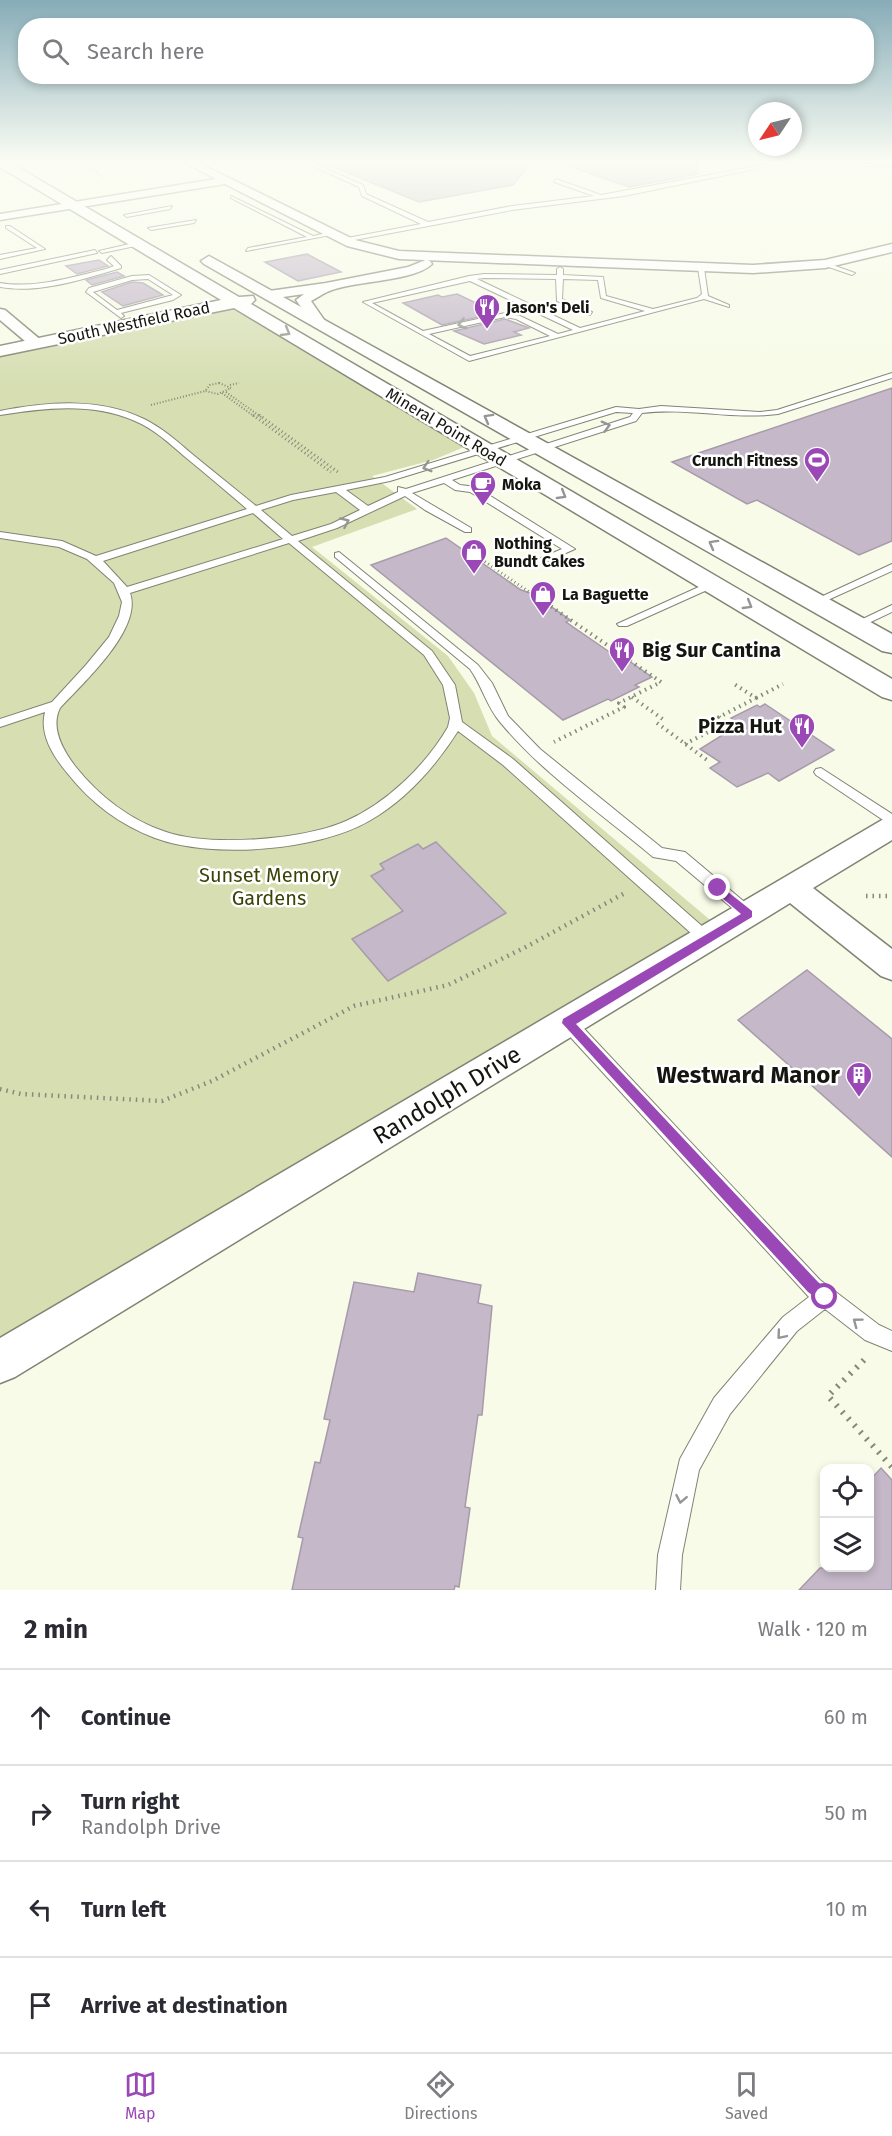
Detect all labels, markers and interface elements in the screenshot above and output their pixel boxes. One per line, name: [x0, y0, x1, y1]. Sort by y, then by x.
search box: [18, 18, 874, 84]
icon: search: [39, 35, 72, 68]
text: Search here: [87, 38, 205, 65]
north arrow: [748, 102, 802, 156]
restaurant icon: Jason's Deli: [472, 292, 502, 330]
street label: South Westfield Road: [56, 298, 212, 348]
place label: Jason's Deli: [505, 298, 590, 317]
one-way arrow: [457, 316, 467, 329]
one-way arrow: [280, 325, 290, 336]
street label: Mineral Point Road: [382, 384, 510, 470]
one-way arrow: [484, 414, 494, 425]
one-way arrow: [600, 421, 611, 433]
sports icon: Crunch Fitness: [802, 445, 832, 483]
place label: Crunch Fitness: [692, 451, 798, 470]
one-way arrow: [422, 460, 433, 473]
cafe icon: Moka: [468, 469, 498, 507]
place label: Moka: [502, 475, 542, 494]
one-way arrow: [556, 488, 566, 499]
one-way arrow: [338, 517, 349, 529]
place label: Nothing Bundt Cakes: [494, 534, 585, 571]
shop icon: Nothing Bundt Cakes: [459, 537, 489, 575]
one-way arrow: [709, 540, 719, 551]
shop icon: La Baguette: [528, 579, 558, 617]
place label: La Baguette: [562, 585, 649, 604]
one-way arrow: [742, 598, 752, 610]
restaurant icon: Big Sur Cantina: [607, 635, 637, 673]
place label: Big Sur Cantina: [642, 638, 781, 662]
restaurant icon: Pizza Hut: [787, 711, 817, 749]
place label: Pizza Hut: [698, 714, 782, 738]
park label: Sunset Memory Gardens: [199, 863, 339, 910]
route end: [704, 874, 730, 900]
street label: Randolph Drive: [368, 1040, 526, 1150]
building icon: Westward Manor: [844, 1060, 874, 1098]
place label: Westward Manor: [657, 1061, 840, 1089]
route start: [811, 1283, 837, 1309]
one-way arrow: [853, 1318, 864, 1329]
one-way arrow: [777, 1328, 788, 1339]
map controls: [820, 1464, 874, 1572]
button: locate: [820, 1464, 874, 1518]
one-way arrow: [675, 1494, 688, 1504]
button: layers: [820, 1518, 874, 1572]
text: 2 min: [24, 1614, 88, 1645]
text: Walk · 120 m: [758, 1617, 868, 1641]
icon: ahead: [24, 1701, 57, 1734]
text: Continue: [81, 1704, 171, 1731]
text: 60 m: [824, 1705, 868, 1729]
text: Turn right: [81, 1788, 180, 1815]
icon: right: [24, 1797, 57, 1830]
text: 50 m: [824, 1801, 868, 1825]
text: Randolph Drive: [81, 1815, 221, 1839]
icon: left: [24, 1893, 57, 1926]
text: Turn left: [81, 1896, 166, 1923]
text: 10 m: [826, 1897, 868, 1921]
icon: arrive: [24, 1989, 57, 2022]
text: Arrive at destination: [81, 1992, 288, 2019]
tab: Map: [124, 2068, 157, 2123]
tab: Directions: [404, 2068, 478, 2123]
tab: Saved: [725, 2068, 768, 2123]

